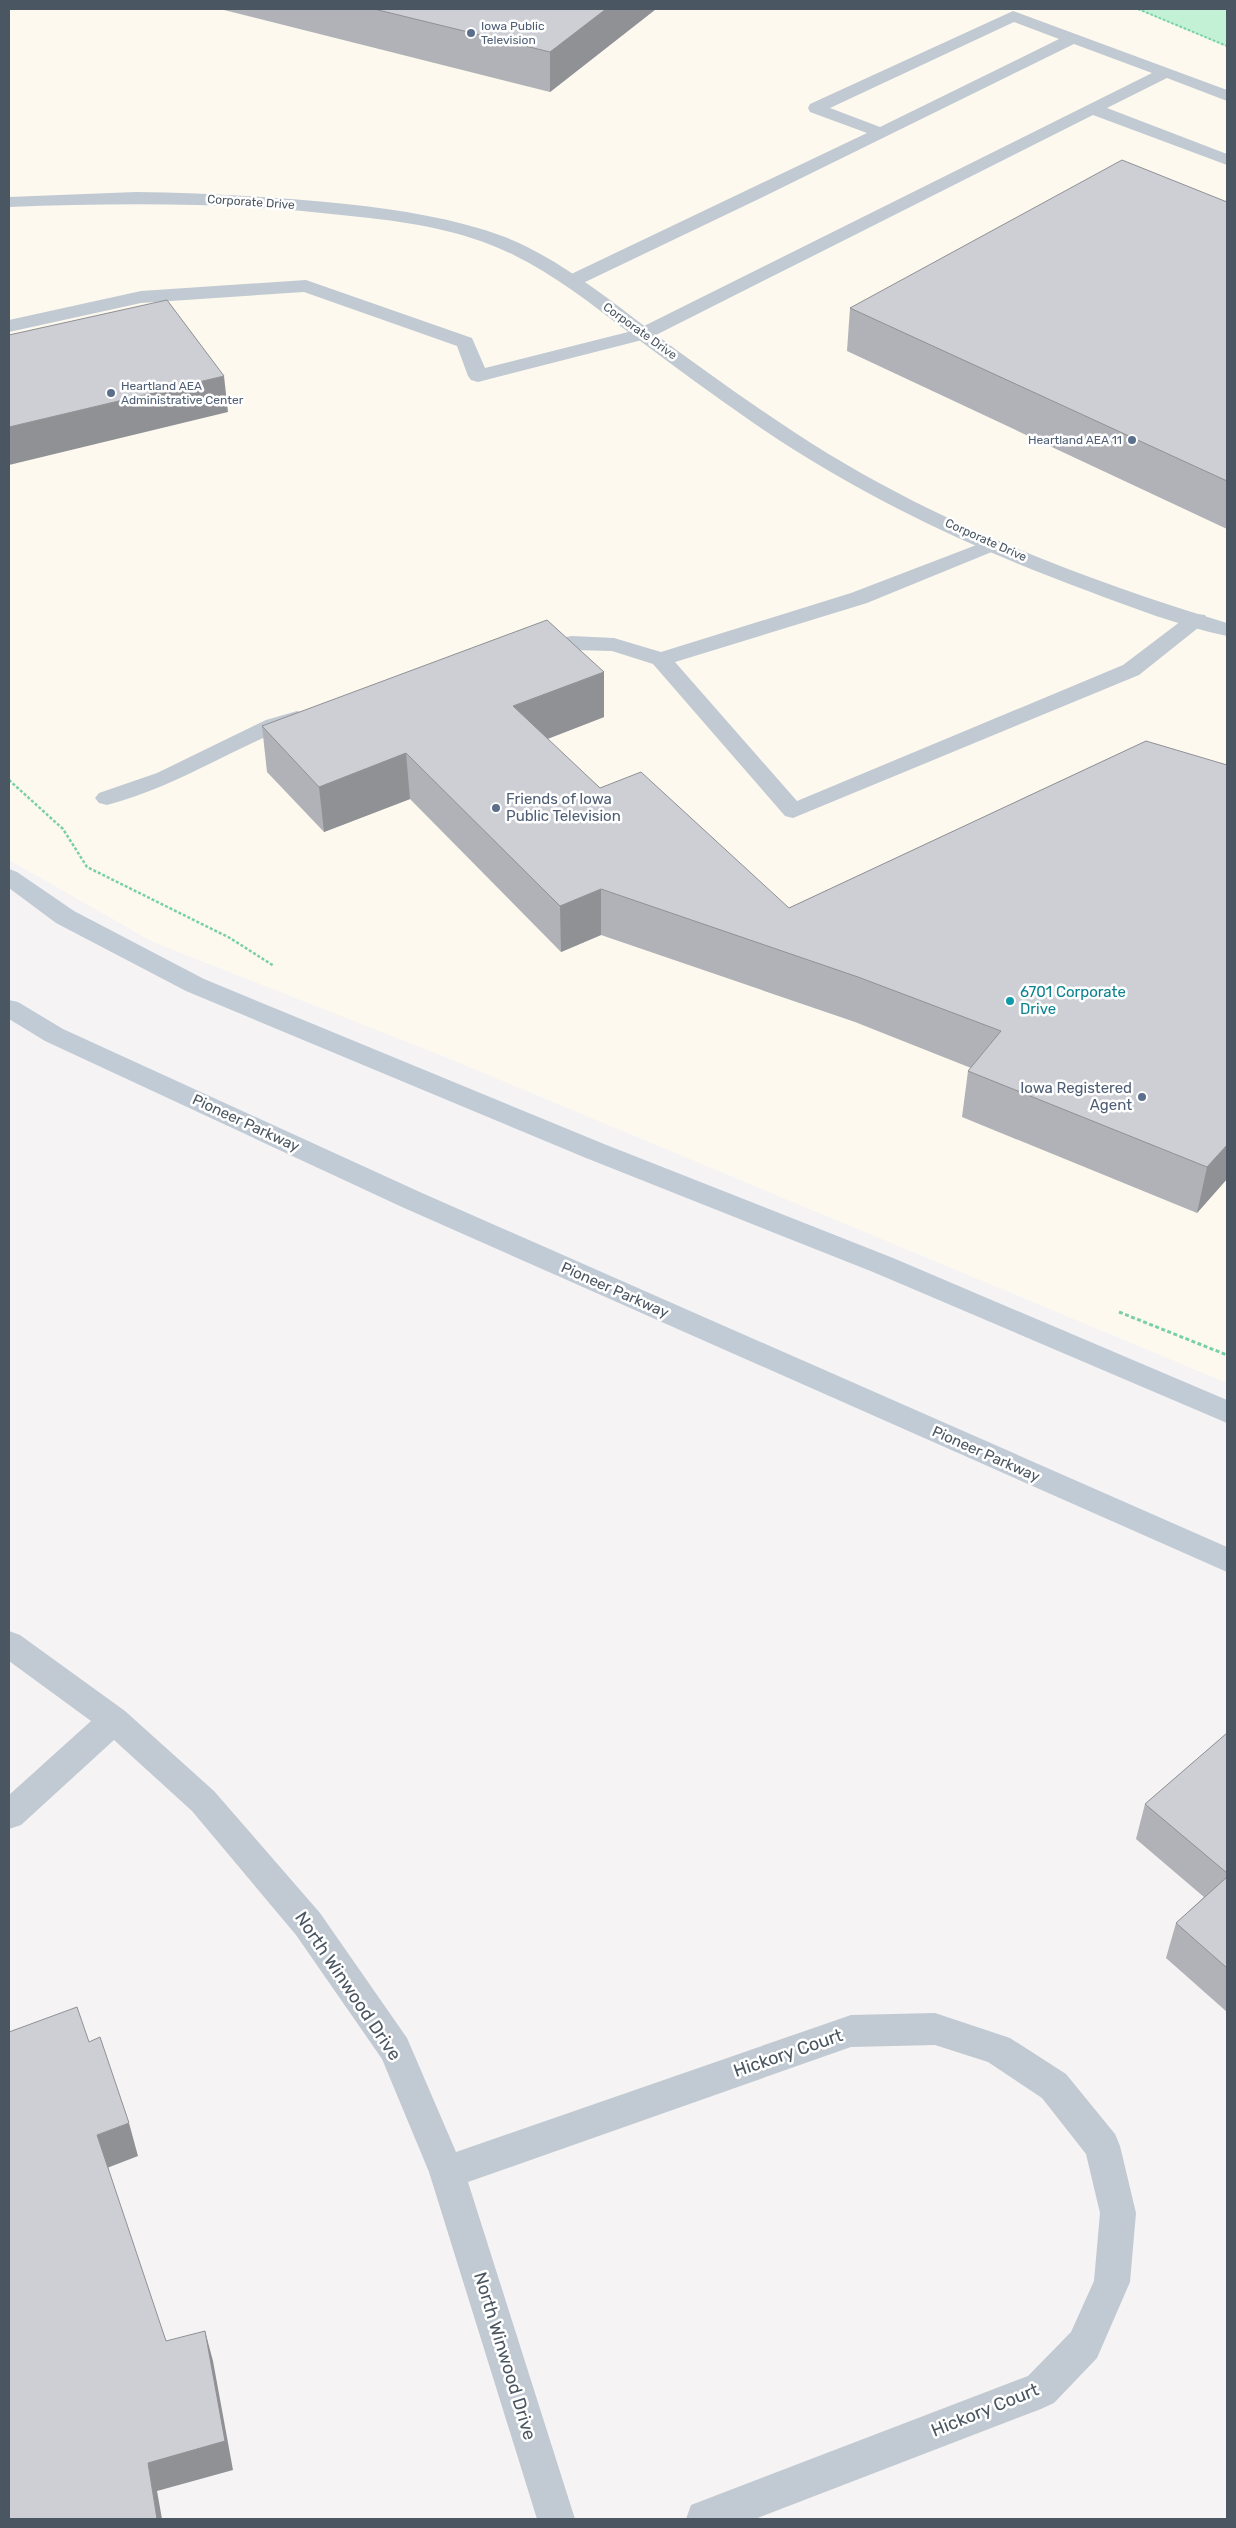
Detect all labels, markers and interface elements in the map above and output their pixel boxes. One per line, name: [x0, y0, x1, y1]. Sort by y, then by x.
place label: Iowa Public Television: [481, 19, 545, 47]
marker: Iowa Public Television: [465, 27, 477, 39]
street label: Corporate Drive: [207, 192, 296, 212]
street label: Corporate Drive: [600, 300, 680, 363]
place label: Heartland AEA Administrative Center: [121, 379, 244, 407]
marker: Heartland AEA Administrative Center: [105, 387, 117, 399]
place label: Heartland AEA 11: [1028, 433, 1122, 447]
marker: Heartland AEA 11: [1126, 434, 1138, 446]
street label: Corporate Drive: [943, 516, 1029, 564]
place label: Friends of Iowa Public Television: [506, 790, 621, 825]
marker: Friends of Iowa Public Television: [490, 802, 502, 814]
place label: 6701 Corporate Drive: [1020, 983, 1126, 1018]
marker: 6701 Corporate Drive: [1004, 995, 1016, 1007]
place label: Iowa Registered Agent: [1020, 1079, 1132, 1114]
street label: Pioneer Parkway: [190, 1090, 302, 1156]
marker: Iowa Registered Agent: [1136, 1091, 1148, 1103]
street label: Pioneer Parkway: [558, 1258, 672, 1322]
street label: Pioneer Parkway: [929, 1422, 1043, 1486]
street label: North Winwood Drive: [290, 1907, 406, 2065]
street label: Hickory Court: [730, 2024, 846, 2082]
street label: North Winwood Drive: [469, 2269, 541, 2443]
street label: Hickory Court: [928, 2378, 1042, 2442]

